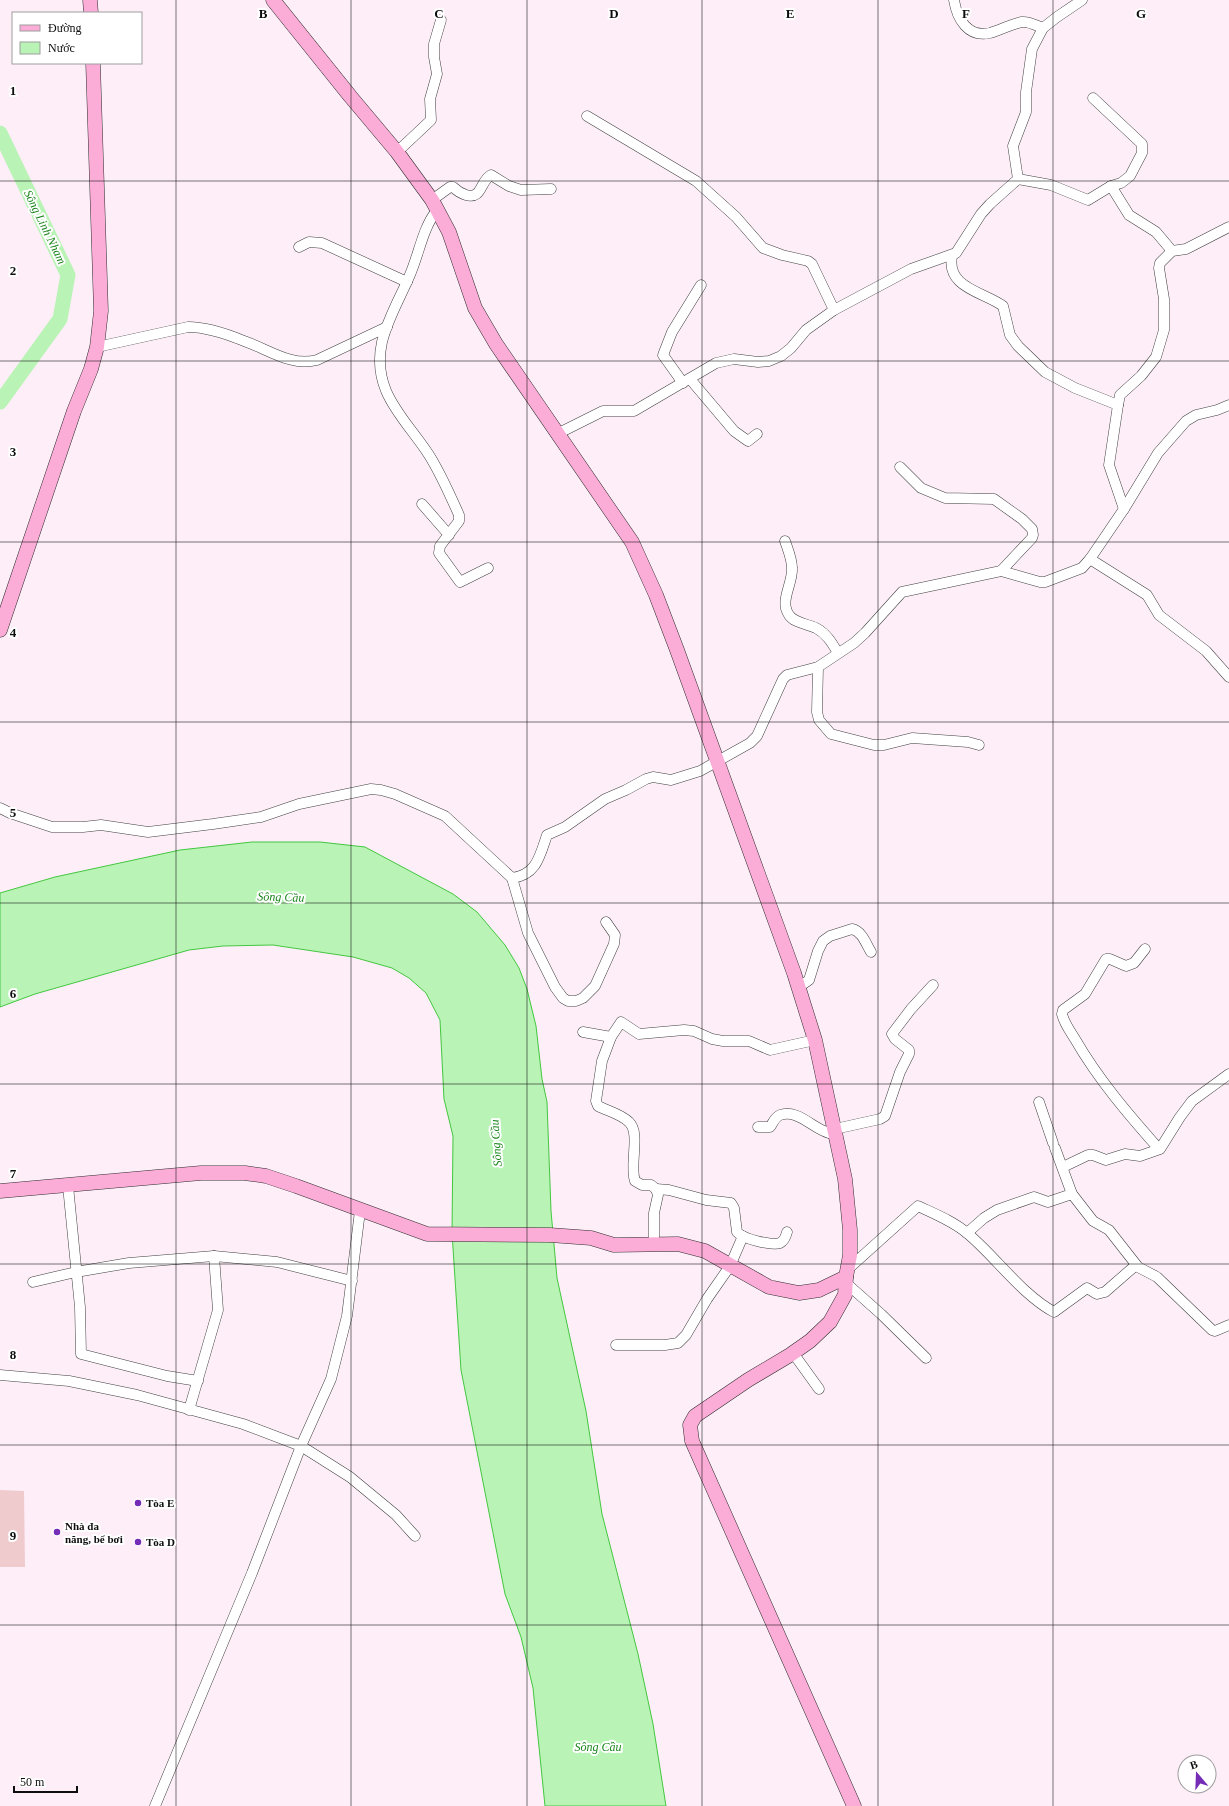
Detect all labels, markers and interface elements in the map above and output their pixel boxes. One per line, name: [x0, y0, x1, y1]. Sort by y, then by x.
text: B: [259, 6, 268, 21]
text: C: [434, 6, 444, 21]
text: D: [609, 6, 619, 21]
text: E: [786, 6, 794, 21]
text: F: [962, 6, 970, 21]
text: G: [1136, 6, 1146, 21]
legend: [12, 12, 142, 64]
text: Đường: [48, 21, 82, 35]
text: Nước: [48, 41, 75, 55]
text: 1: [10, 83, 16, 98]
water label: Sông Linh Nham: [21, 188, 69, 267]
text: 2: [10, 263, 16, 278]
text: 3: [10, 444, 17, 459]
text: 4: [10, 625, 17, 640]
text: 5: [10, 805, 17, 820]
water label: Sông Cầu: [257, 889, 305, 905]
text: 6: [10, 986, 17, 1001]
water label: Sông Cầu: [487, 1119, 505, 1167]
text: 7: [10, 1166, 17, 1181]
text: 8: [10, 1347, 17, 1362]
place label: Tòa E: [146, 1497, 174, 1509]
marker: Tòa E: [133, 1498, 143, 1508]
place label: Nhà đa năng, bể bơi: [65, 1520, 123, 1545]
marker: Nhà đa năng, bể bơi: [52, 1527, 62, 1537]
text: 9: [10, 1528, 17, 1543]
place label: Tòa D: [146, 1536, 175, 1548]
marker: Tòa D: [133, 1537, 143, 1547]
water label: Sông Cầu: [574, 1740, 622, 1754]
north arrow: [1177, 1754, 1217, 1794]
text: B: [1188, 1757, 1200, 1771]
scale bar: [14, 1768, 77, 1794]
text: 50 m: [20, 1775, 45, 1789]

